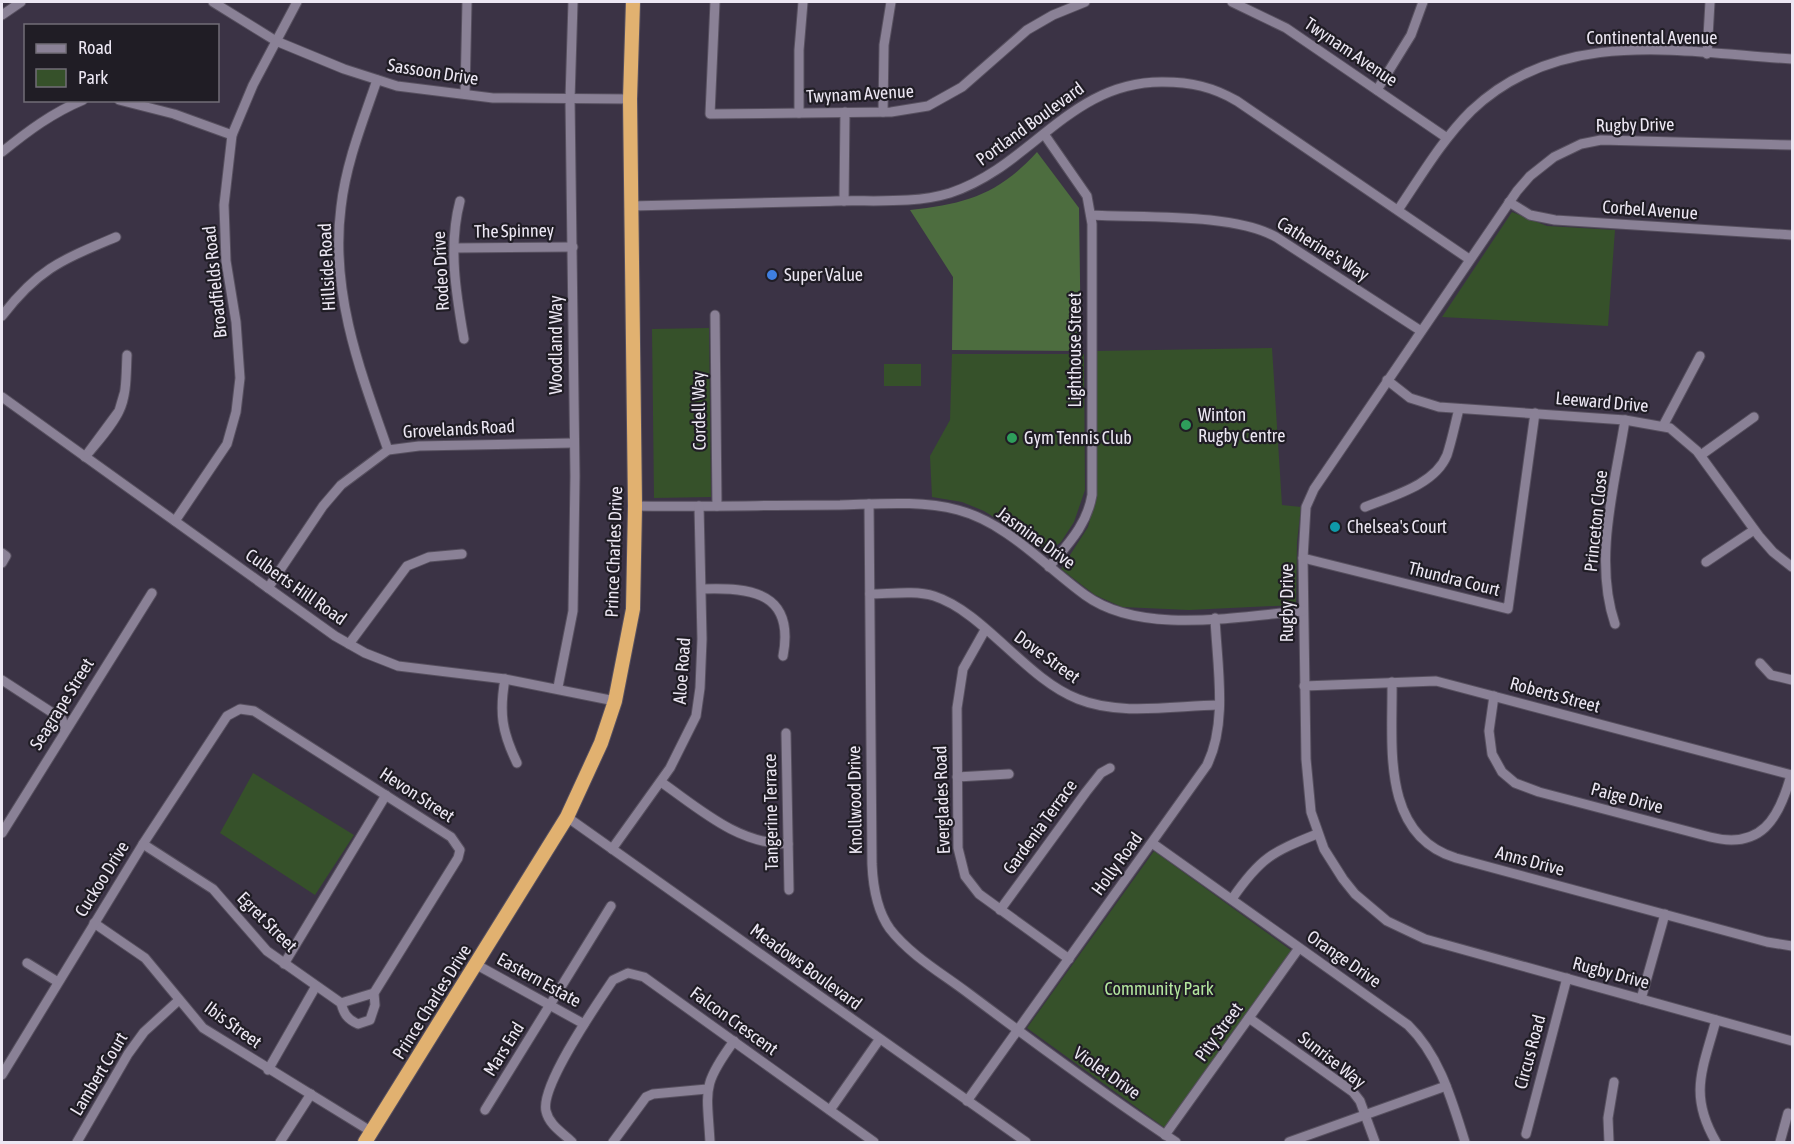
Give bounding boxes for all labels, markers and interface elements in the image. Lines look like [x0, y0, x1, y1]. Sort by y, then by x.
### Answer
street label: Twynam Avenue [1301, 13, 1402, 90]
legend [24, 24, 219, 102]
street label: Continental Avenue [1587, 27, 1717, 48]
text: Road [78, 37, 112, 58]
street label: Sassoon Drive [386, 54, 480, 89]
text: Park [78, 67, 108, 88]
street label: Portland Boulevard [972, 77, 1088, 170]
street label: Twynam Avenue [806, 80, 914, 107]
street label: Rugby Drive [1596, 113, 1674, 136]
street label: Corbel Avenue [1602, 196, 1698, 223]
street label: Catherine's Way [1273, 212, 1373, 285]
street label: The Spinney [474, 219, 554, 242]
street label: Hillside Road [314, 222, 339, 312]
street label: Broadfields Road [198, 225, 231, 339]
street label: Rodeo Drive [428, 231, 453, 311]
place label: Super Value [784, 264, 863, 285]
marker: Super Value [765, 268, 779, 282]
street label: Lighthouse Street [1064, 292, 1085, 408]
street label: Woodland Way [545, 295, 566, 395]
street label: Cordell Way [687, 371, 710, 451]
street label: Leeward Drive [1555, 387, 1649, 416]
place label: Winton Rugby Centre [1198, 404, 1285, 446]
street label: Grovelands Road [402, 415, 516, 442]
marker: Winton Rugby Centre [1179, 418, 1193, 432]
place label: Gym Tennis Club [1024, 427, 1132, 448]
marker: Gym Tennis Club [1005, 431, 1019, 445]
street label: Princeton Close [1580, 469, 1611, 573]
street label: Prince Charles Drive [601, 486, 626, 618]
street label: Jasmine Drive [993, 502, 1080, 573]
place label: Chelsea's Court [1347, 516, 1447, 537]
marker: Chelsea's Court [1328, 520, 1342, 534]
street label: Culberts Hill Road [242, 544, 351, 629]
street label: Thundra Court [1406, 557, 1502, 600]
street label: Rugby Drive [1276, 564, 1297, 642]
street label: Dove Street [1010, 626, 1084, 687]
street label: Aloe Road [669, 637, 694, 705]
street label: Seagrape Street [25, 654, 98, 753]
street label: Roberts Street [1508, 672, 1603, 717]
street label: Knollwood Drive [843, 745, 866, 855]
street label: Everglades Road [929, 745, 954, 855]
street label: Tangerine Terrace [759, 754, 782, 870]
street label: Hevon Street [376, 763, 459, 826]
street label: Gardenia Terrace [998, 775, 1081, 878]
street label: Paige Drive [1589, 778, 1666, 817]
street label: Holly Road [1087, 828, 1146, 899]
street label: Cuckoo Drive [70, 837, 133, 920]
street label: Anns Drive [1494, 841, 1567, 880]
street label: Egret Street [233, 887, 302, 956]
street label: Meadows Boulevard [746, 919, 866, 1014]
street label: Orange Drive [1303, 925, 1385, 992]
street label: Prince Charles Drive [388, 940, 475, 1063]
street label: Eastern Estate [494, 948, 585, 1011]
street label: Rugby Drive [1570, 952, 1652, 993]
park label: Community Park [1104, 978, 1214, 999]
street label: Falcon Crescent [687, 982, 782, 1059]
street label: Ibis Street [201, 997, 266, 1052]
street label: Pity Street [1190, 998, 1247, 1065]
street label: Circus Road [1510, 1012, 1550, 1091]
street label: Mars End [479, 1018, 528, 1080]
street label: Sunrise Way [1294, 1027, 1370, 1092]
street label: Lambert Court [66, 1028, 132, 1119]
street label: Violet Drive [1070, 1042, 1145, 1103]

